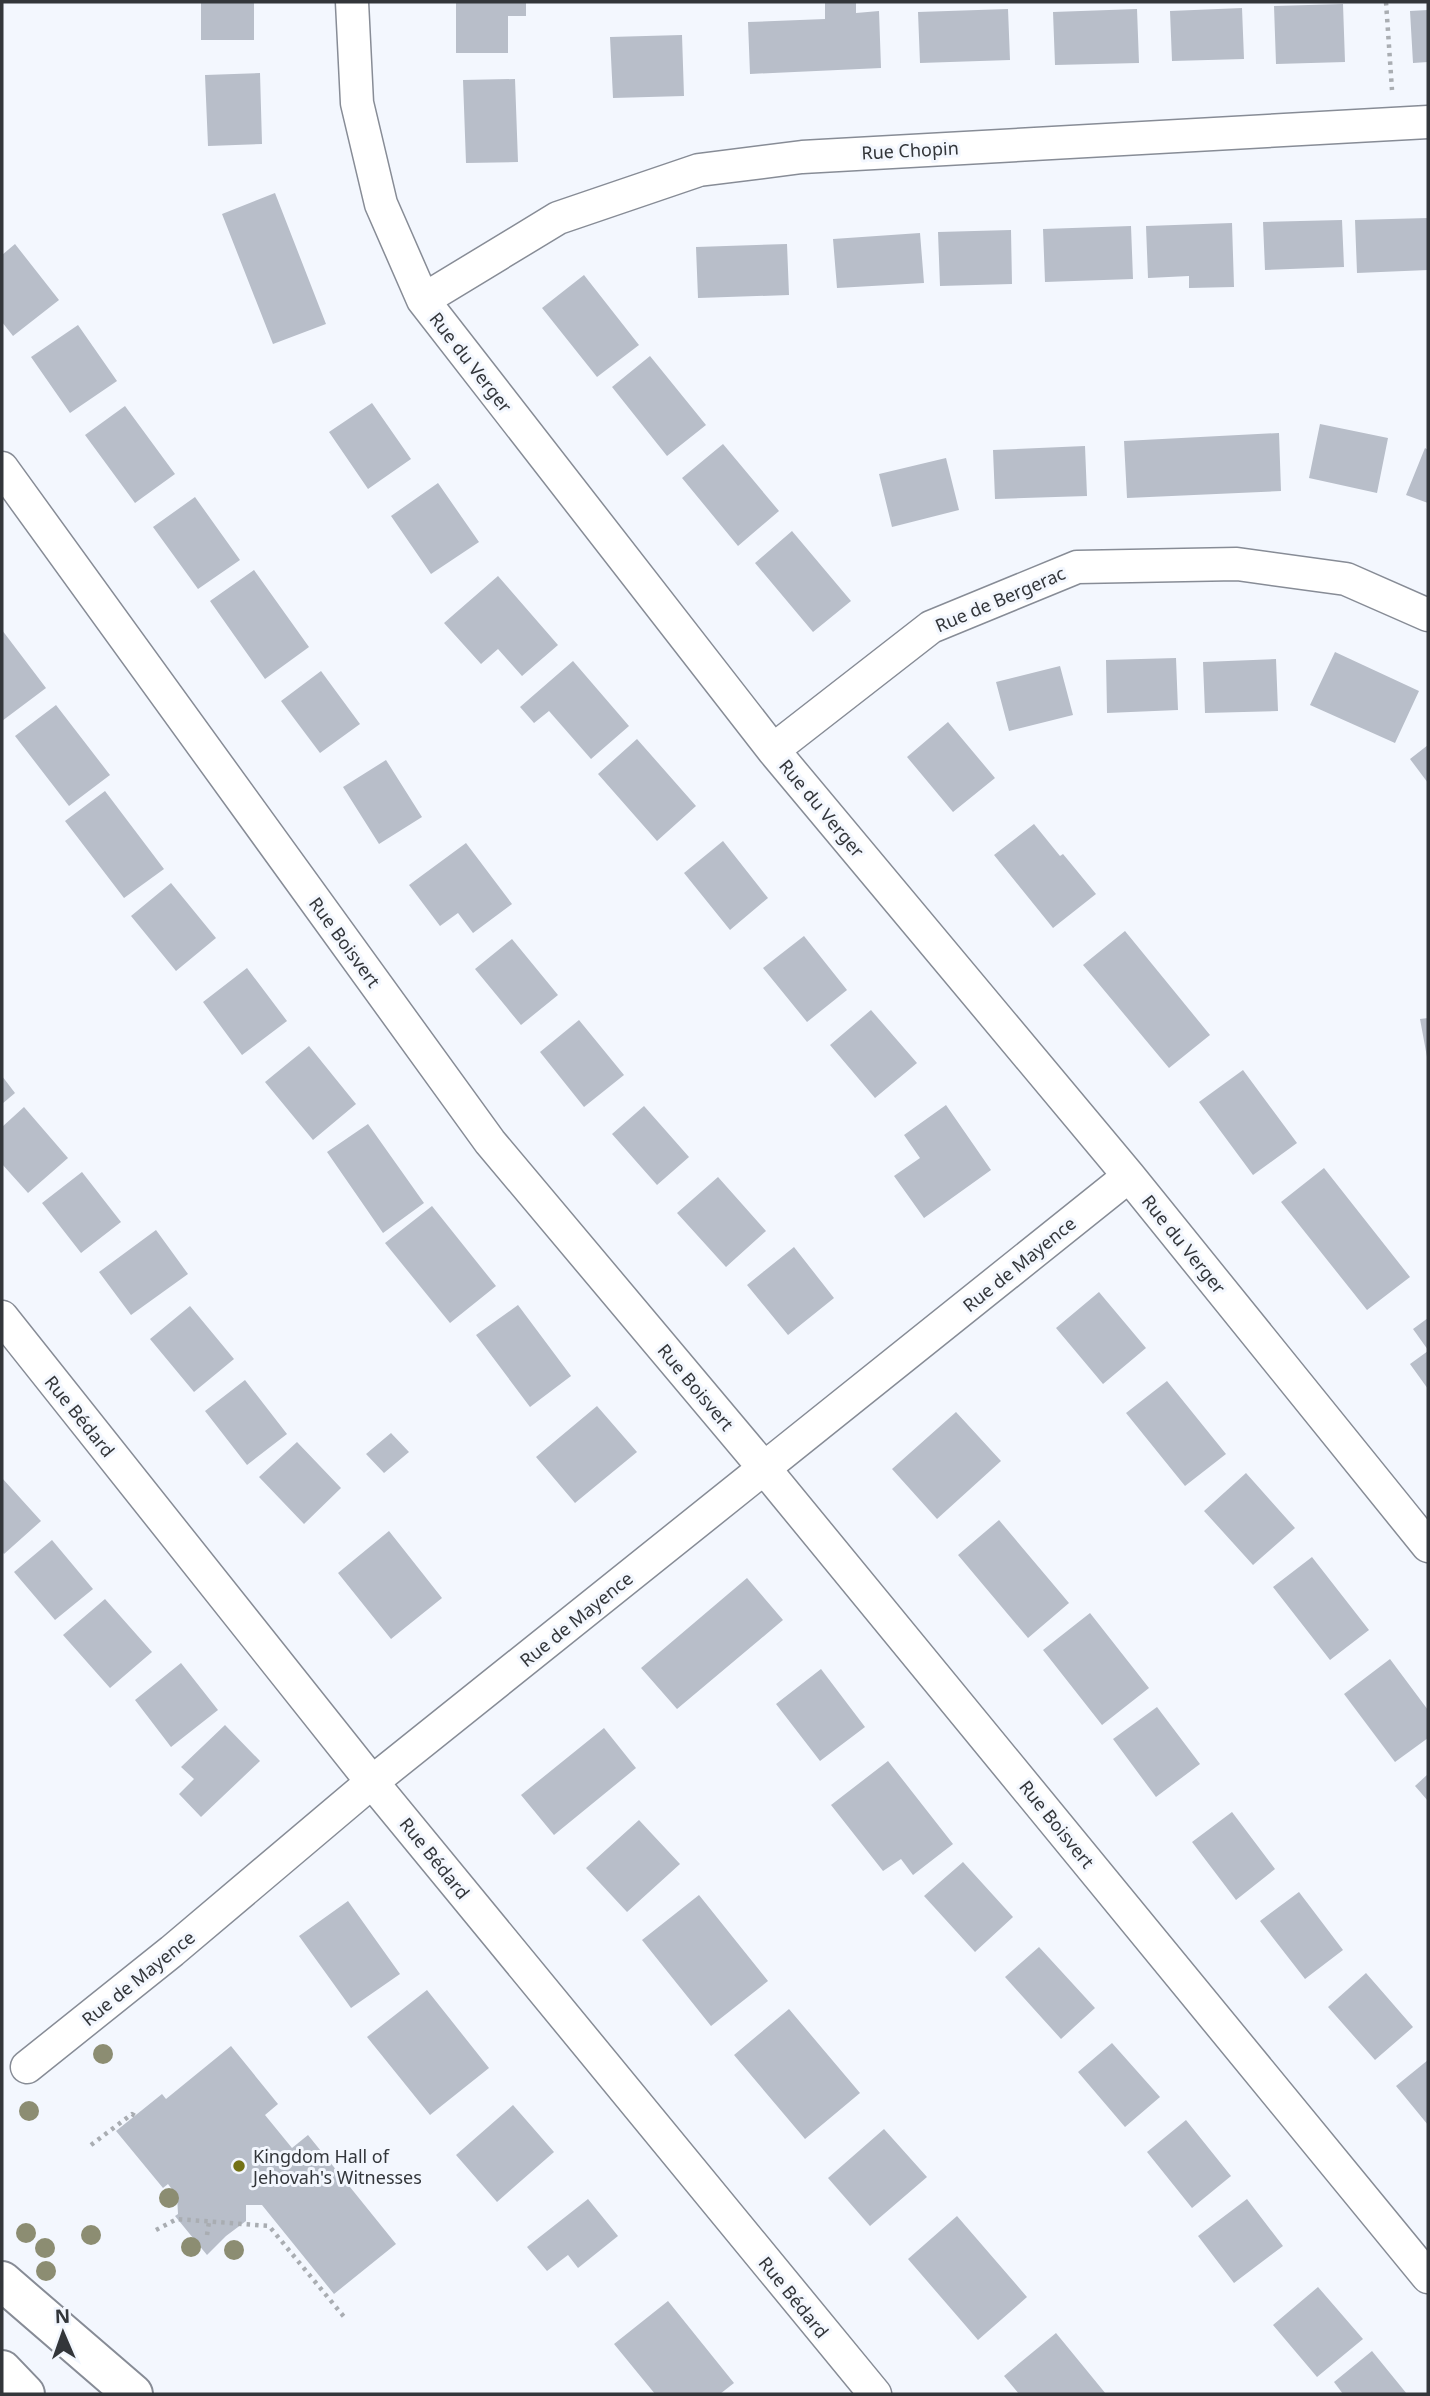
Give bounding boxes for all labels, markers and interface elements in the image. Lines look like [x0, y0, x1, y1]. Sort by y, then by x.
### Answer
street label: Rue Chopin [861, 135, 959, 165]
street label: Rue du Verger [424, 307, 518, 417]
street label: Rue de Bergerac [931, 561, 1069, 637]
street label: Rue du Verger [774, 754, 870, 862]
street label: Rue Boisvert [304, 892, 386, 992]
street label: Rue du Verger [1137, 1190, 1232, 1299]
street label: Rue de Mayence [958, 1211, 1080, 1317]
street label: Rue Boisvert [653, 1339, 740, 1436]
street label: Rue Bédard [40, 1370, 120, 1462]
street label: Rue de Mayence [515, 1566, 637, 1672]
street label: Rue Boisvert [1014, 1775, 1100, 1873]
street label: Rue Bédard [395, 1812, 475, 1904]
street label: Rue de Mayence [77, 1925, 199, 2031]
place label: Kingdom Hall of Jehovah's Witnesses [251, 2144, 422, 2189]
marker: Kingdom Hall of Jehovah's Witnesses [231, 2158, 247, 2174]
street label: Rue Bédard [754, 2251, 834, 2343]
north arrow [28, 2298, 98, 2368]
text: N [54, 2303, 71, 2329]

